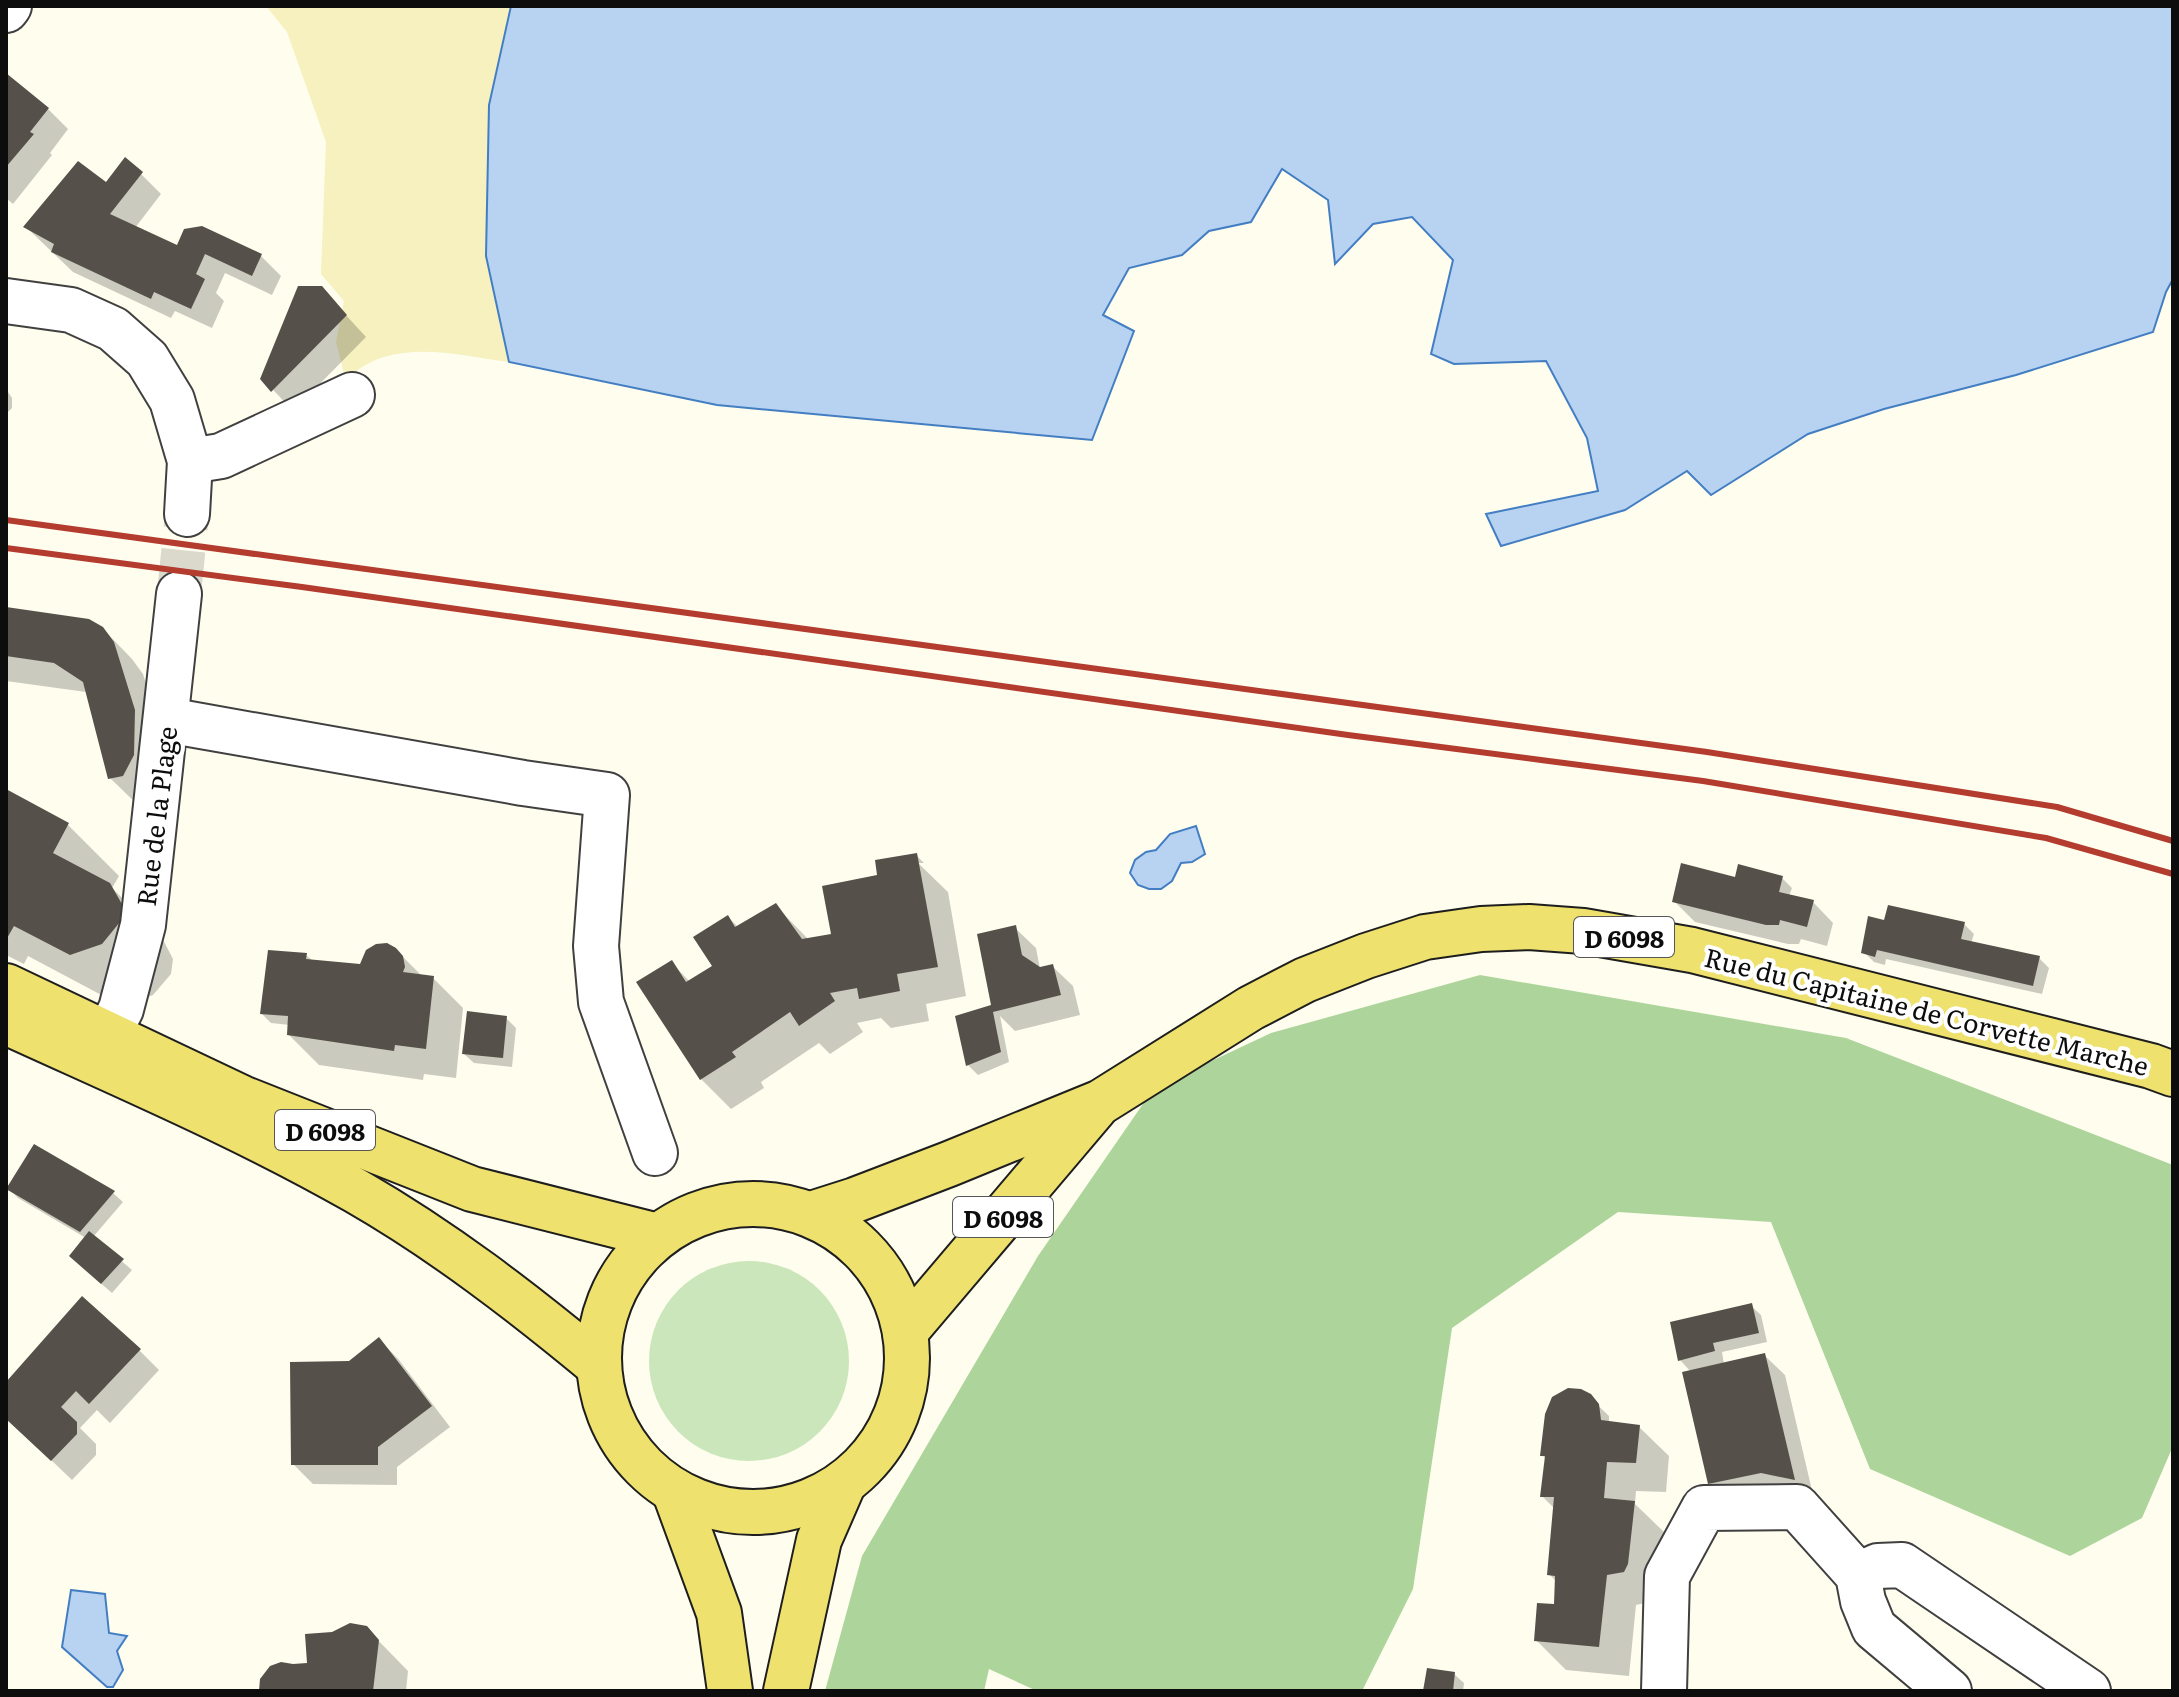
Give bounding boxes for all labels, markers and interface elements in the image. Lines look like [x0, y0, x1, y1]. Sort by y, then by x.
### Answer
street label: Rue de la Plage [125, 724, 185, 908]
road number: D 6098 [1574, 917, 1674, 957]
street label: Rue du Capitaine de Corvette Marche [1701, 936, 2153, 1084]
road number: D 6098 [275, 1110, 375, 1150]
road number: D 6098 [953, 1197, 1053, 1237]

